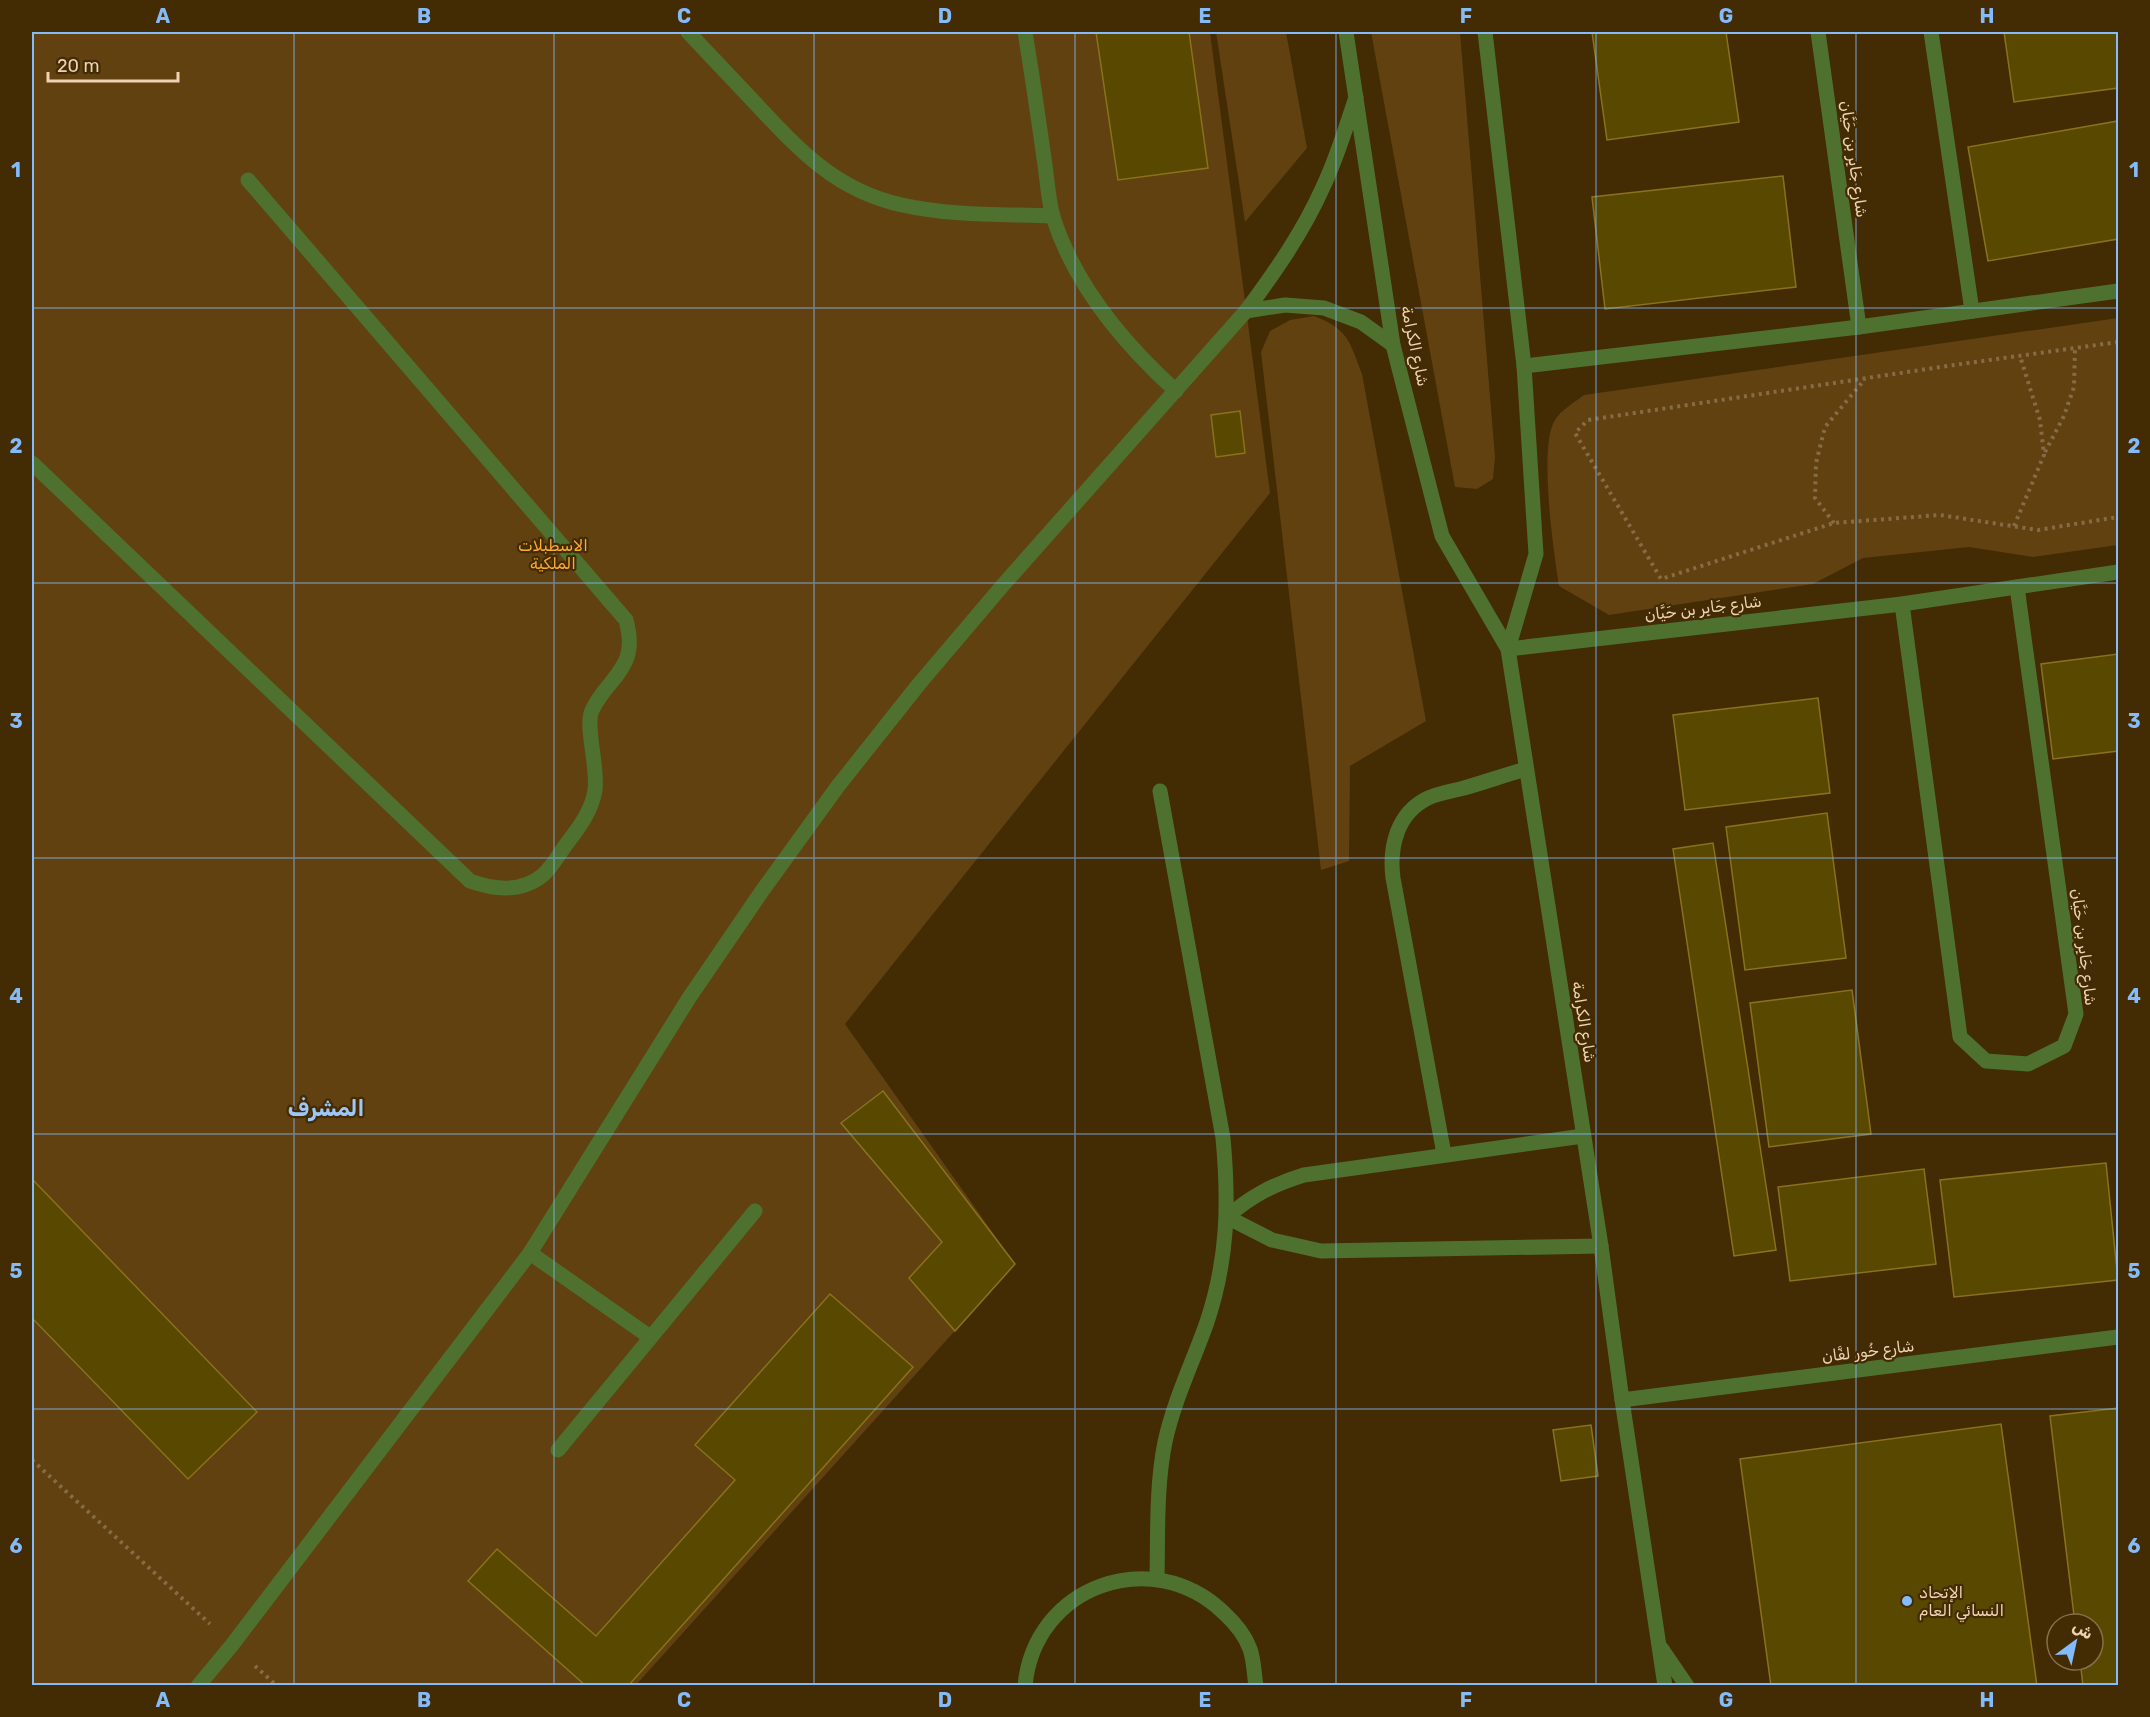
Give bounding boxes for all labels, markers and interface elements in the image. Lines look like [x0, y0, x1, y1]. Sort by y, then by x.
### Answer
text: A [156, 4, 171, 28]
text: B [417, 4, 431, 28]
text: C [677, 4, 691, 28]
text: D [938, 4, 952, 28]
text: E [1199, 4, 1211, 28]
text: F [1460, 4, 1472, 28]
text: G [1719, 4, 1733, 28]
text: H [1980, 4, 1994, 28]
scale bar [48, 45, 178, 83]
text: 20 m [57, 55, 99, 77]
street label: شارع جَابِر بن حَيَّان [1834, 99, 1872, 219]
text: 1 [11, 158, 21, 182]
text: 1 [2129, 158, 2139, 182]
street label: شارع الكرامة [1395, 304, 1433, 389]
text: 2 [10, 434, 23, 458]
text: 2 [2128, 434, 2141, 458]
park label: الاسطبلات الملكية [518, 536, 588, 573]
street label: شارع جَابِر بن حَيَّان [1643, 591, 1763, 627]
text: 3 [9, 709, 23, 733]
text: 3 [2127, 709, 2141, 733]
street label: شارع جَابِر بن حَيَّان [2065, 887, 2101, 1007]
street label: شارع الكرامة [1566, 980, 1600, 1064]
text: 4 [9, 984, 23, 1008]
text: 4 [2127, 984, 2141, 1008]
district label: المشرف [288, 1095, 364, 1122]
text: 5 [10, 1259, 23, 1283]
text: 5 [2128, 1259, 2141, 1283]
street label: شارع خُور لفَّان [1821, 1336, 1916, 1368]
text: 6 [9, 1534, 23, 1558]
text: 6 [2127, 1534, 2141, 1558]
place label: الإتحاد النسائي العام [1919, 1583, 2004, 1623]
marker: الإتحاد النسائي العام [1900, 1594, 1914, 1608]
north arrow [2045, 1612, 2105, 1672]
text: ش [2069, 1616, 2097, 1643]
text: A [156, 1688, 171, 1712]
text: B [417, 1688, 431, 1712]
text: C [677, 1688, 691, 1712]
text: D [938, 1688, 952, 1712]
text: E [1199, 1688, 1211, 1712]
text: F [1460, 1688, 1472, 1712]
text: G [1719, 1688, 1733, 1712]
text: H [1980, 1688, 1994, 1712]

